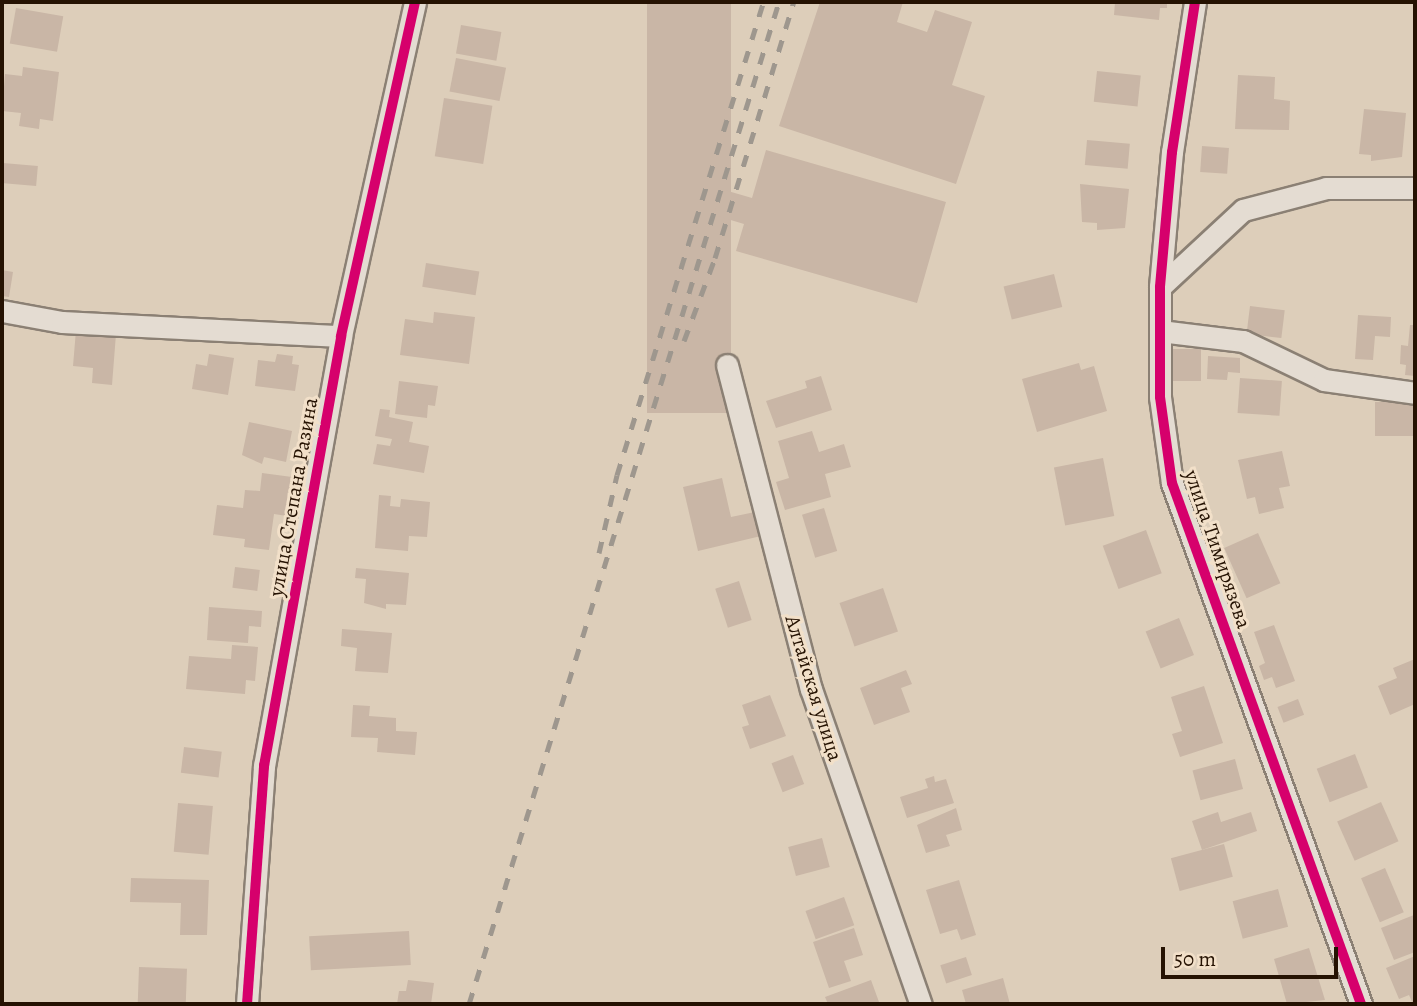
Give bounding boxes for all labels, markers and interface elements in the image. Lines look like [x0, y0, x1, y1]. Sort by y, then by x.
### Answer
street label: улица Степана Разина [263, 396, 323, 598]
street label: улица Тимирязева [1179, 466, 1257, 632]
street label: Алтайская улица [780, 612, 848, 764]
scale bar [1165, 932, 1342, 976]
text: 50 m [1174, 945, 1216, 973]

